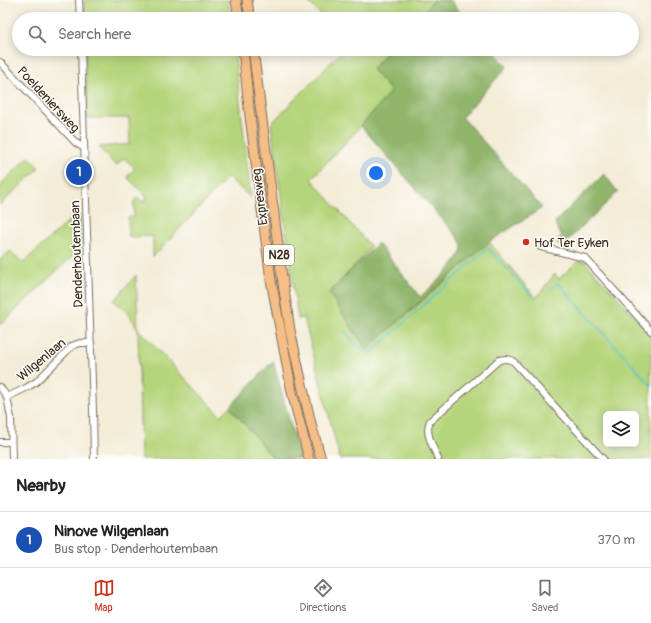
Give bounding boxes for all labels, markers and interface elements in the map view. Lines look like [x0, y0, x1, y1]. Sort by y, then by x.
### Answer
search box [12, 12, 639, 56]
icon: search [26, 23, 48, 45]
text: Search here [58, 25, 131, 44]
street label: Poeldeniersweg [14, 63, 83, 136]
pin: 1 [66, 157, 92, 187]
your location [366, 163, 386, 183]
street label: Expresweg [249, 167, 271, 226]
street label: Denderhoutembaan [67, 200, 87, 308]
place label: Hof Ter Eyken [534, 235, 609, 251]
marker: Hof Ter Eyken [521, 237, 531, 247]
road number: N28 [264, 245, 294, 265]
street label: Wilgenlaan [14, 335, 69, 385]
map controls [603, 411, 639, 447]
button: layers [603, 411, 639, 447]
text: Nearby [16, 475, 65, 496]
text: Ninove Wilgenlaan [54, 522, 169, 541]
text: 1 [26, 532, 32, 548]
text: 370 m [598, 532, 635, 548]
text: Bus stop · Denderhoutembaan [54, 541, 218, 557]
tab: Map [93, 577, 115, 614]
tab: Directions [300, 577, 346, 614]
tab: Saved [531, 577, 558, 614]

